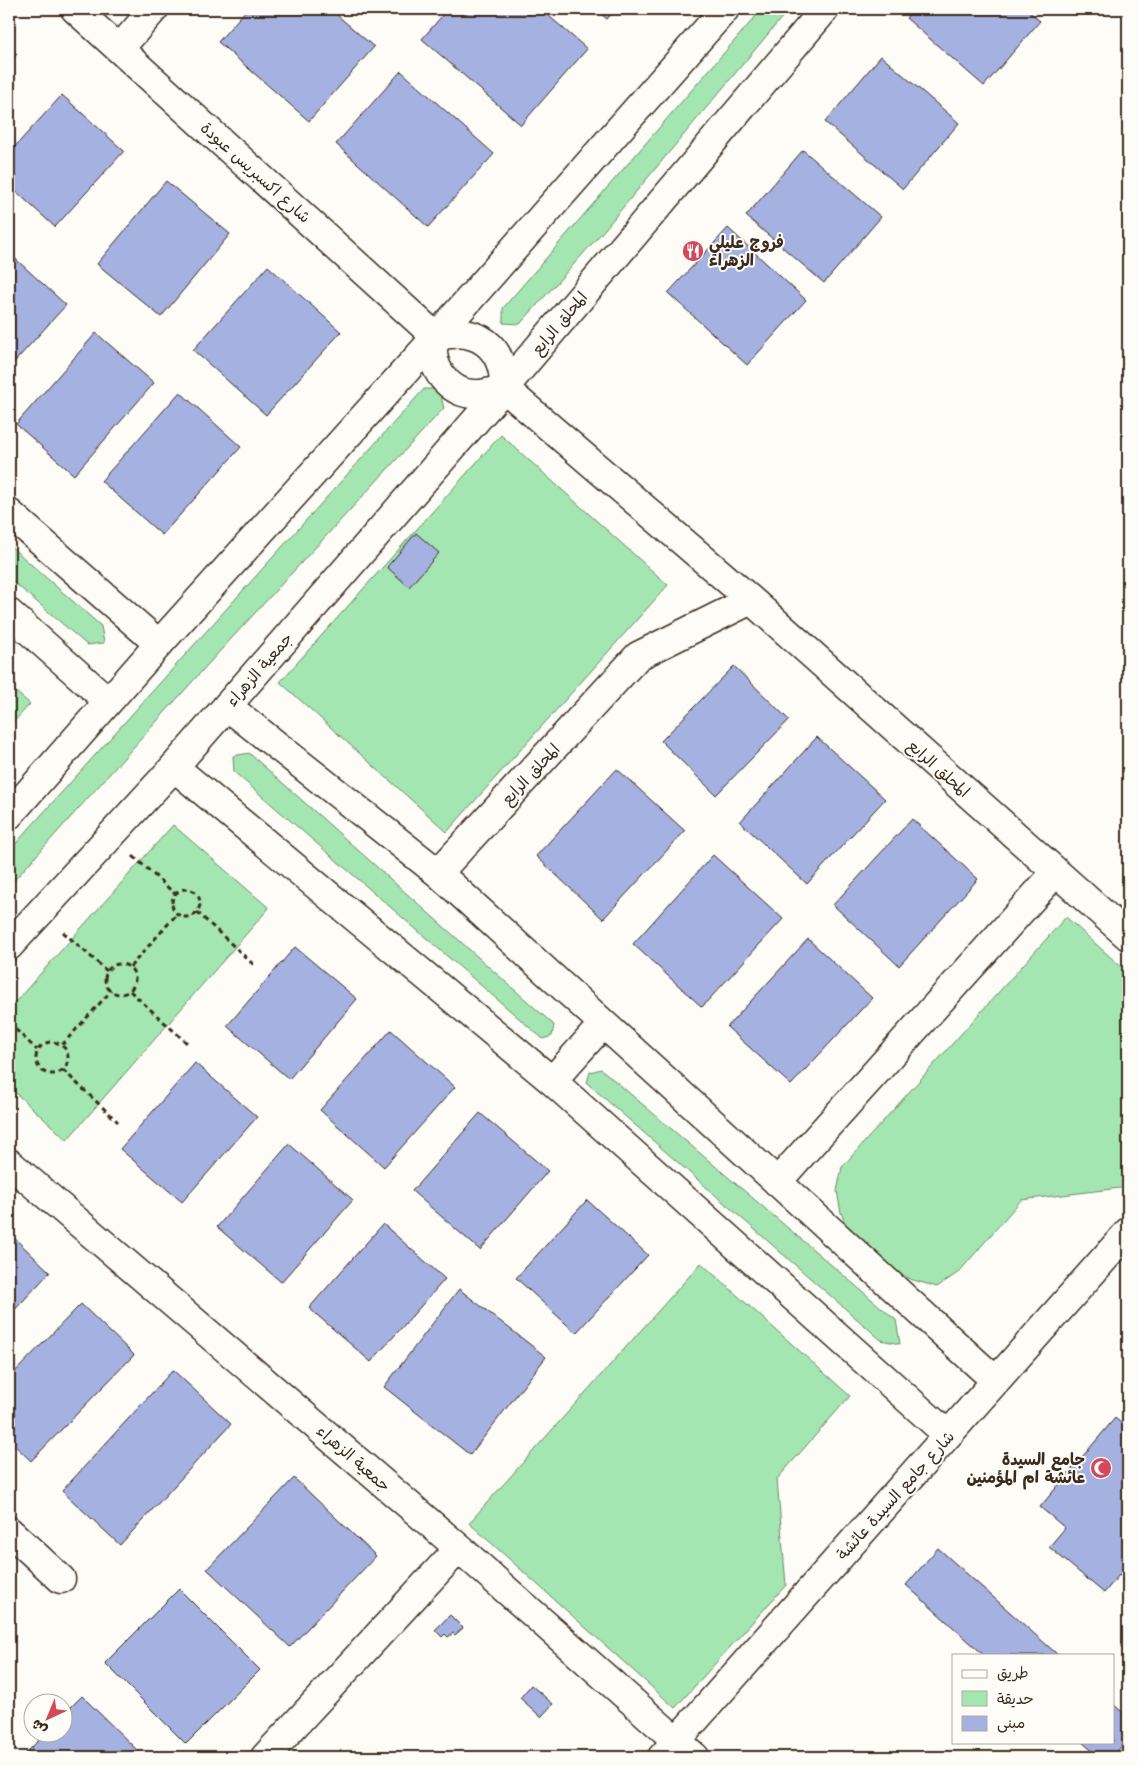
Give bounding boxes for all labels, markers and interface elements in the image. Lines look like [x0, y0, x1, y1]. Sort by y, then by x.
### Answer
street label: شارع اكسبريس عبودة [195, 119, 314, 228]
place label: فروج عليلي الزهراء [709, 234, 784, 270]
restaurant icon: فروج عليلي الزهراء [681, 239, 705, 263]
street label: المحلق الرابع [528, 288, 593, 360]
street label: جمعية الزهراء [223, 629, 297, 710]
street label: المحلق الرابع [902, 736, 973, 803]
street label: المحلق الرابع [498, 740, 565, 810]
street label: جمعية الزهراء [313, 1422, 394, 1496]
street label: شارع جامع السيدة عائشة [833, 1428, 960, 1565]
place label: جامع السيدة عائشة ام المؤمنين [967, 1451, 1085, 1490]
mosque icon: جامع السيدة عائشة ام المؤمنين [1089, 1456, 1113, 1480]
legend [952, 1654, 1114, 1744]
text: طريق [997, 1664, 1029, 1682]
text: حديقة [997, 1690, 1034, 1708]
north arrow [22, 1694, 72, 1744]
text: مبنى [997, 1714, 1025, 1733]
text: ش [28, 1716, 51, 1738]

